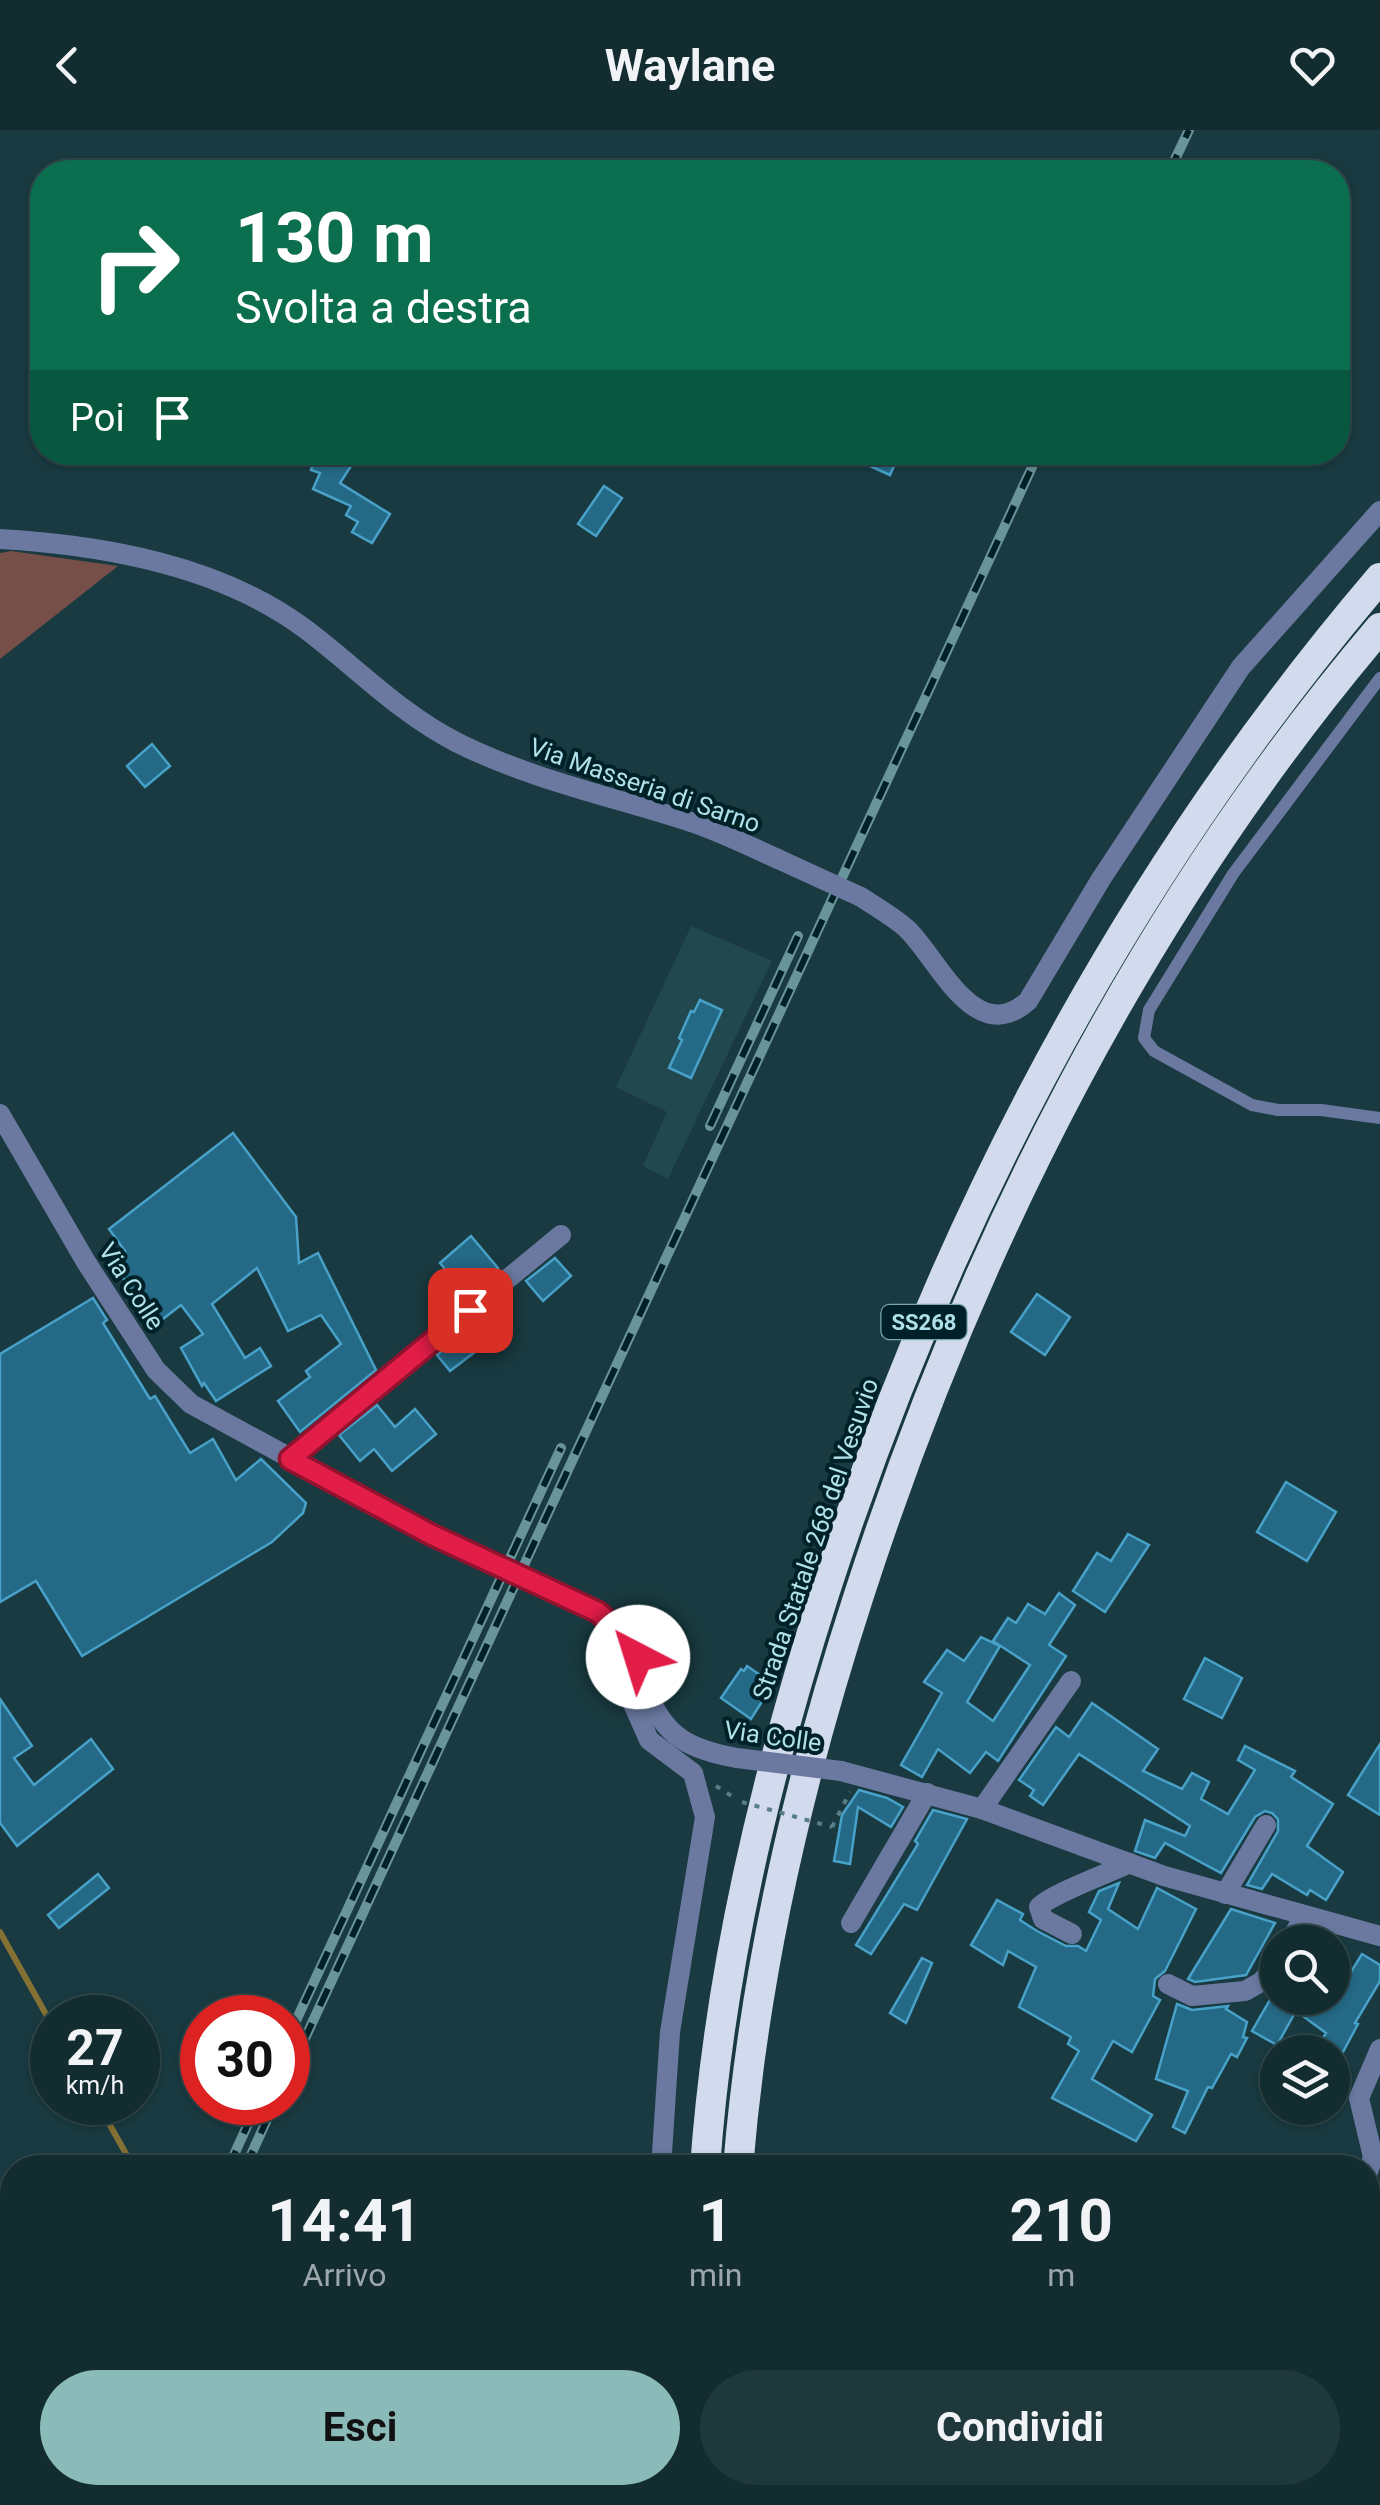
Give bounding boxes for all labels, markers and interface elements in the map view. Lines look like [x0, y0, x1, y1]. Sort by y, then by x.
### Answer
icon: back [40, 38, 95, 93]
icon: heart [1285, 38, 1340, 93]
text: Waylane [605, 39, 775, 92]
text: 130 m [235, 197, 434, 279]
icon: right [70, 200, 200, 330]
text: Svolta a destra [235, 281, 532, 334]
icon: arrive [145, 390, 200, 445]
text: Poi [70, 396, 125, 440]
street label: Via Masseria di Sarno [526, 732, 764, 839]
street label: Via Colle [93, 1237, 170, 1335]
pin [428, 1268, 513, 1353]
icon: arrive [443, 1283, 498, 1338]
road number: SS268 [882, 1305, 966, 1339]
street label: Strada Statale 268 del Vesuvio [747, 1375, 884, 1704]
position arrow [586, 1605, 690, 1709]
street label: Via Colle [723, 1715, 823, 1758]
map controls [1260, 1925, 1350, 2125]
button: search [1260, 1925, 1350, 2015]
speed limit sign: 30 [180, 1995, 310, 2125]
text: 27 [66, 2019, 124, 2077]
button: layers [1260, 2035, 1350, 2125]
text: km/h [66, 2071, 124, 2100]
text: 14:41 [267, 2185, 422, 2256]
text: 1 [698, 2185, 733, 2256]
text: 210 [1010, 2185, 1113, 2256]
text: Arrivo [303, 2256, 386, 2294]
text: min [689, 2256, 742, 2294]
text: m [1047, 2256, 1075, 2294]
button: Esci [40, 2370, 680, 2485]
button: Condividi [700, 2370, 1340, 2485]

